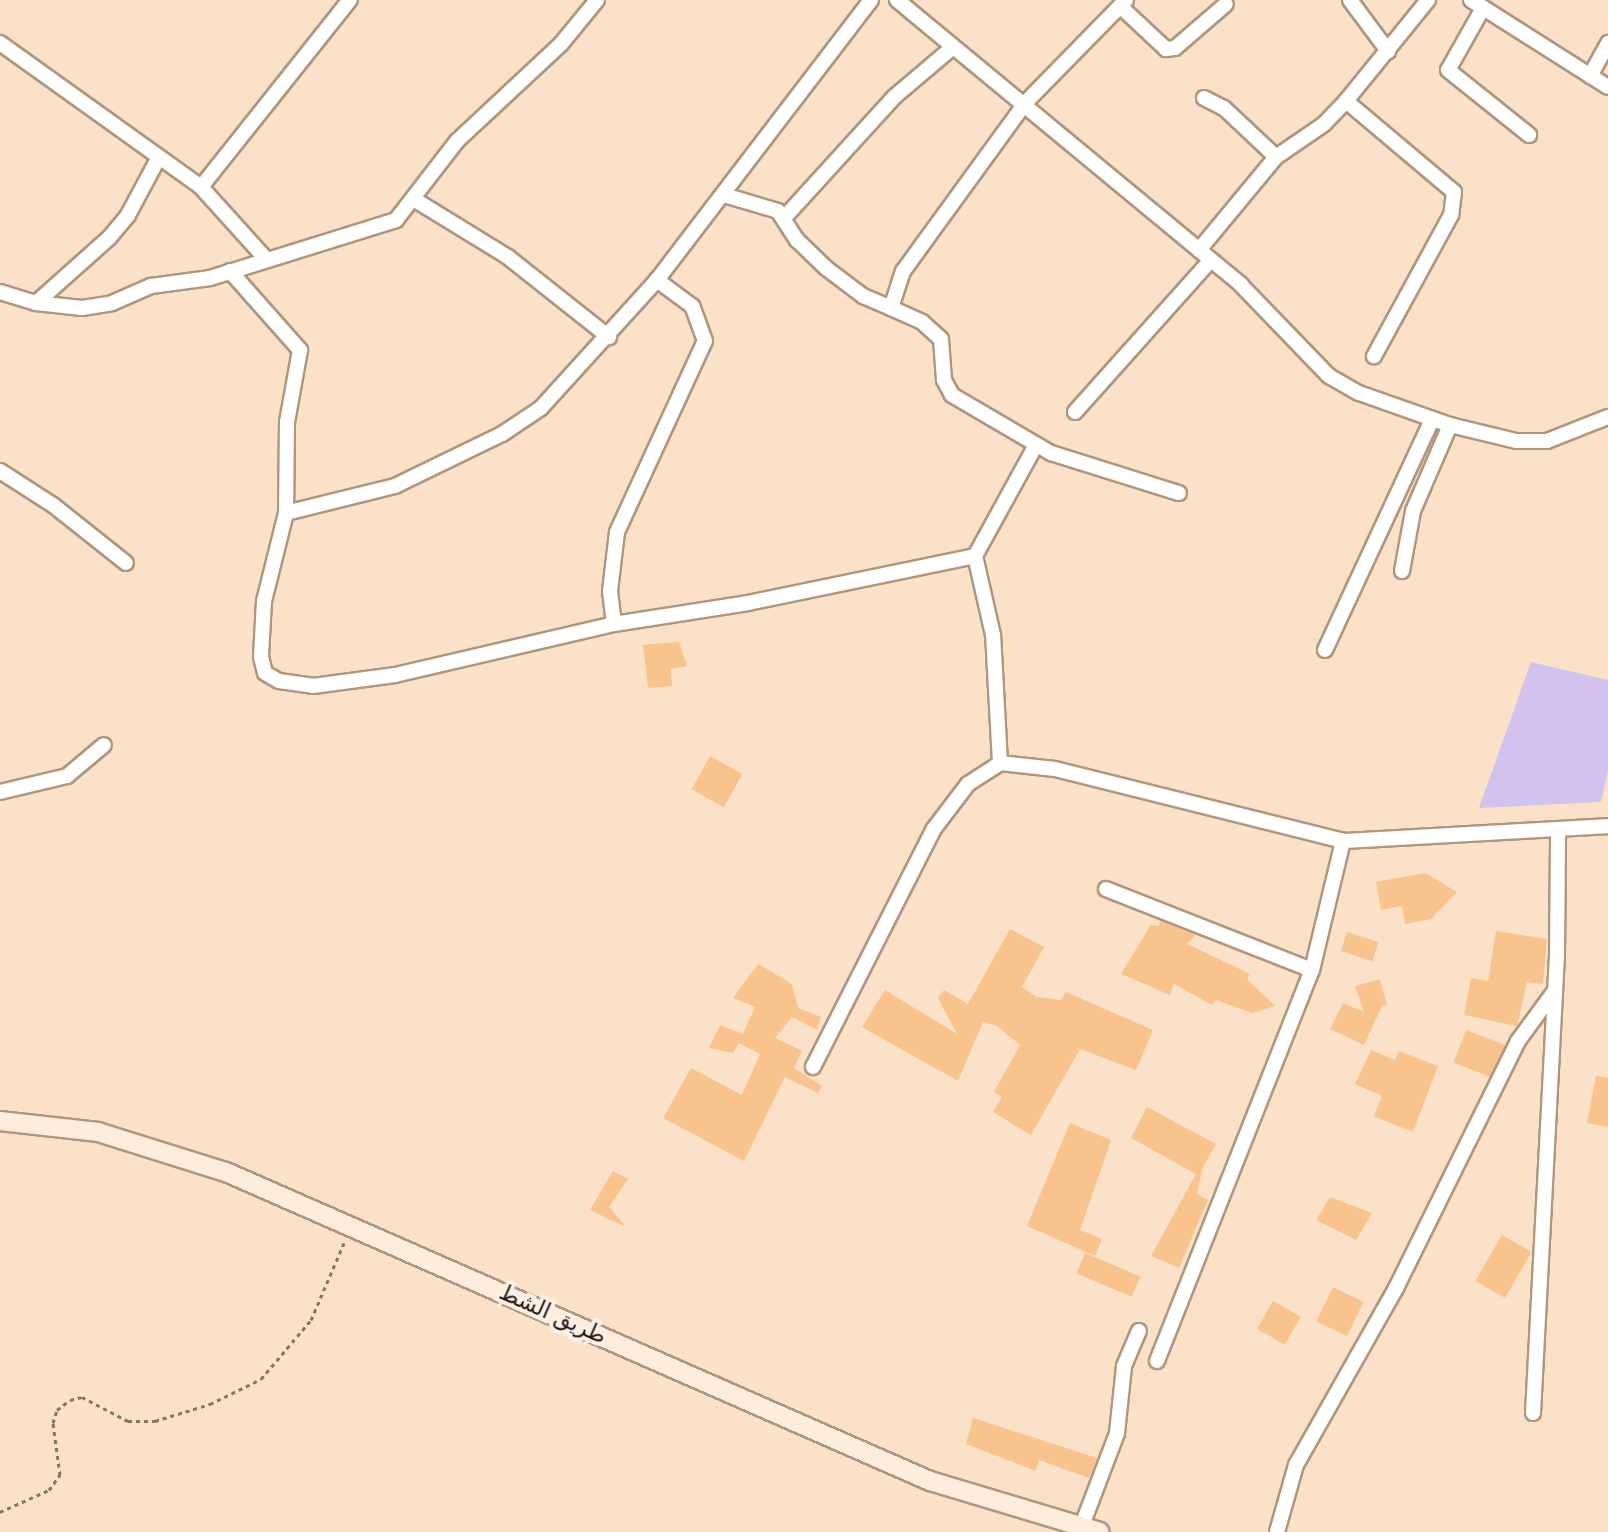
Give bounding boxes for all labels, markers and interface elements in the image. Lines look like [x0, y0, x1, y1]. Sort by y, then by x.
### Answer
street label: طريق الشط [495, 1279, 611, 1349]

